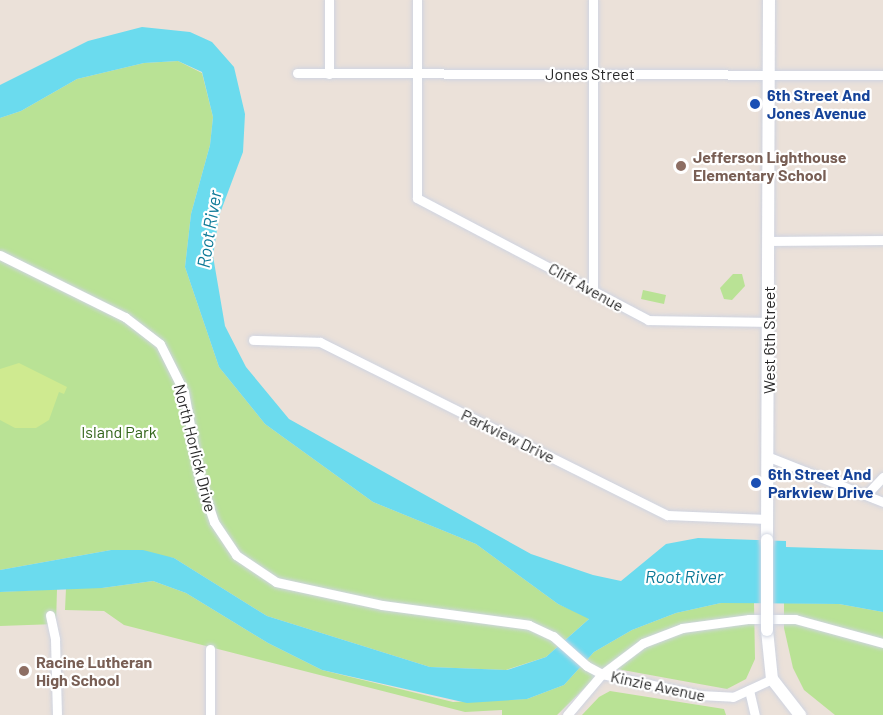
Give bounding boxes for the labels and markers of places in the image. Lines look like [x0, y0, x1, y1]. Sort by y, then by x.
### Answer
place label: 6th Street And Jones Avenue [767, 85, 870, 123]
marker: 6th Street And Jones Avenue [748, 97, 762, 111]
place label: Jefferson Lighthouse Elementary School [693, 147, 846, 185]
marker: Jefferson Lighthouse Elementary School [674, 159, 688, 173]
place label: 6th Street And Parkview Drive [768, 464, 874, 502]
marker: 6th Street And Parkview Drive [749, 476, 763, 490]
place label: Racine Lutheran High School [36, 652, 152, 690]
marker: Racine Lutheran High School [17, 664, 31, 678]

